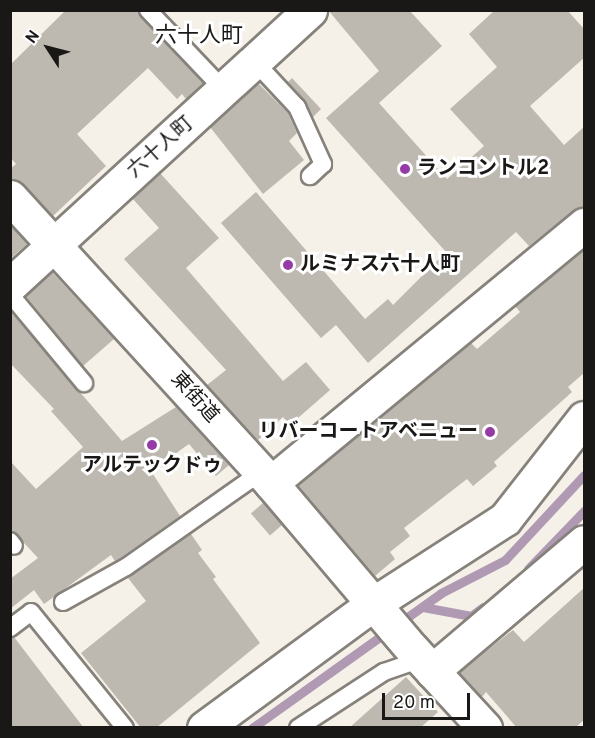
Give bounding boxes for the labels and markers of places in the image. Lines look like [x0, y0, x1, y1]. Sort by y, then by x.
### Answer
place label: ランコントル2 [417, 157, 549, 181]
marker: ランコントル2 [398, 162, 412, 176]
place label: ルミナス六十人町 [300, 253, 460, 277]
marker: ルミナス六十人町 [281, 258, 295, 272]
place label: リバーコートアベニュー [258, 420, 478, 444]
marker: リバーコートアベニュー [483, 425, 497, 439]
marker: アルテックドゥ [145, 438, 159, 452]
place label: アルテックドゥ [82, 454, 222, 478]

